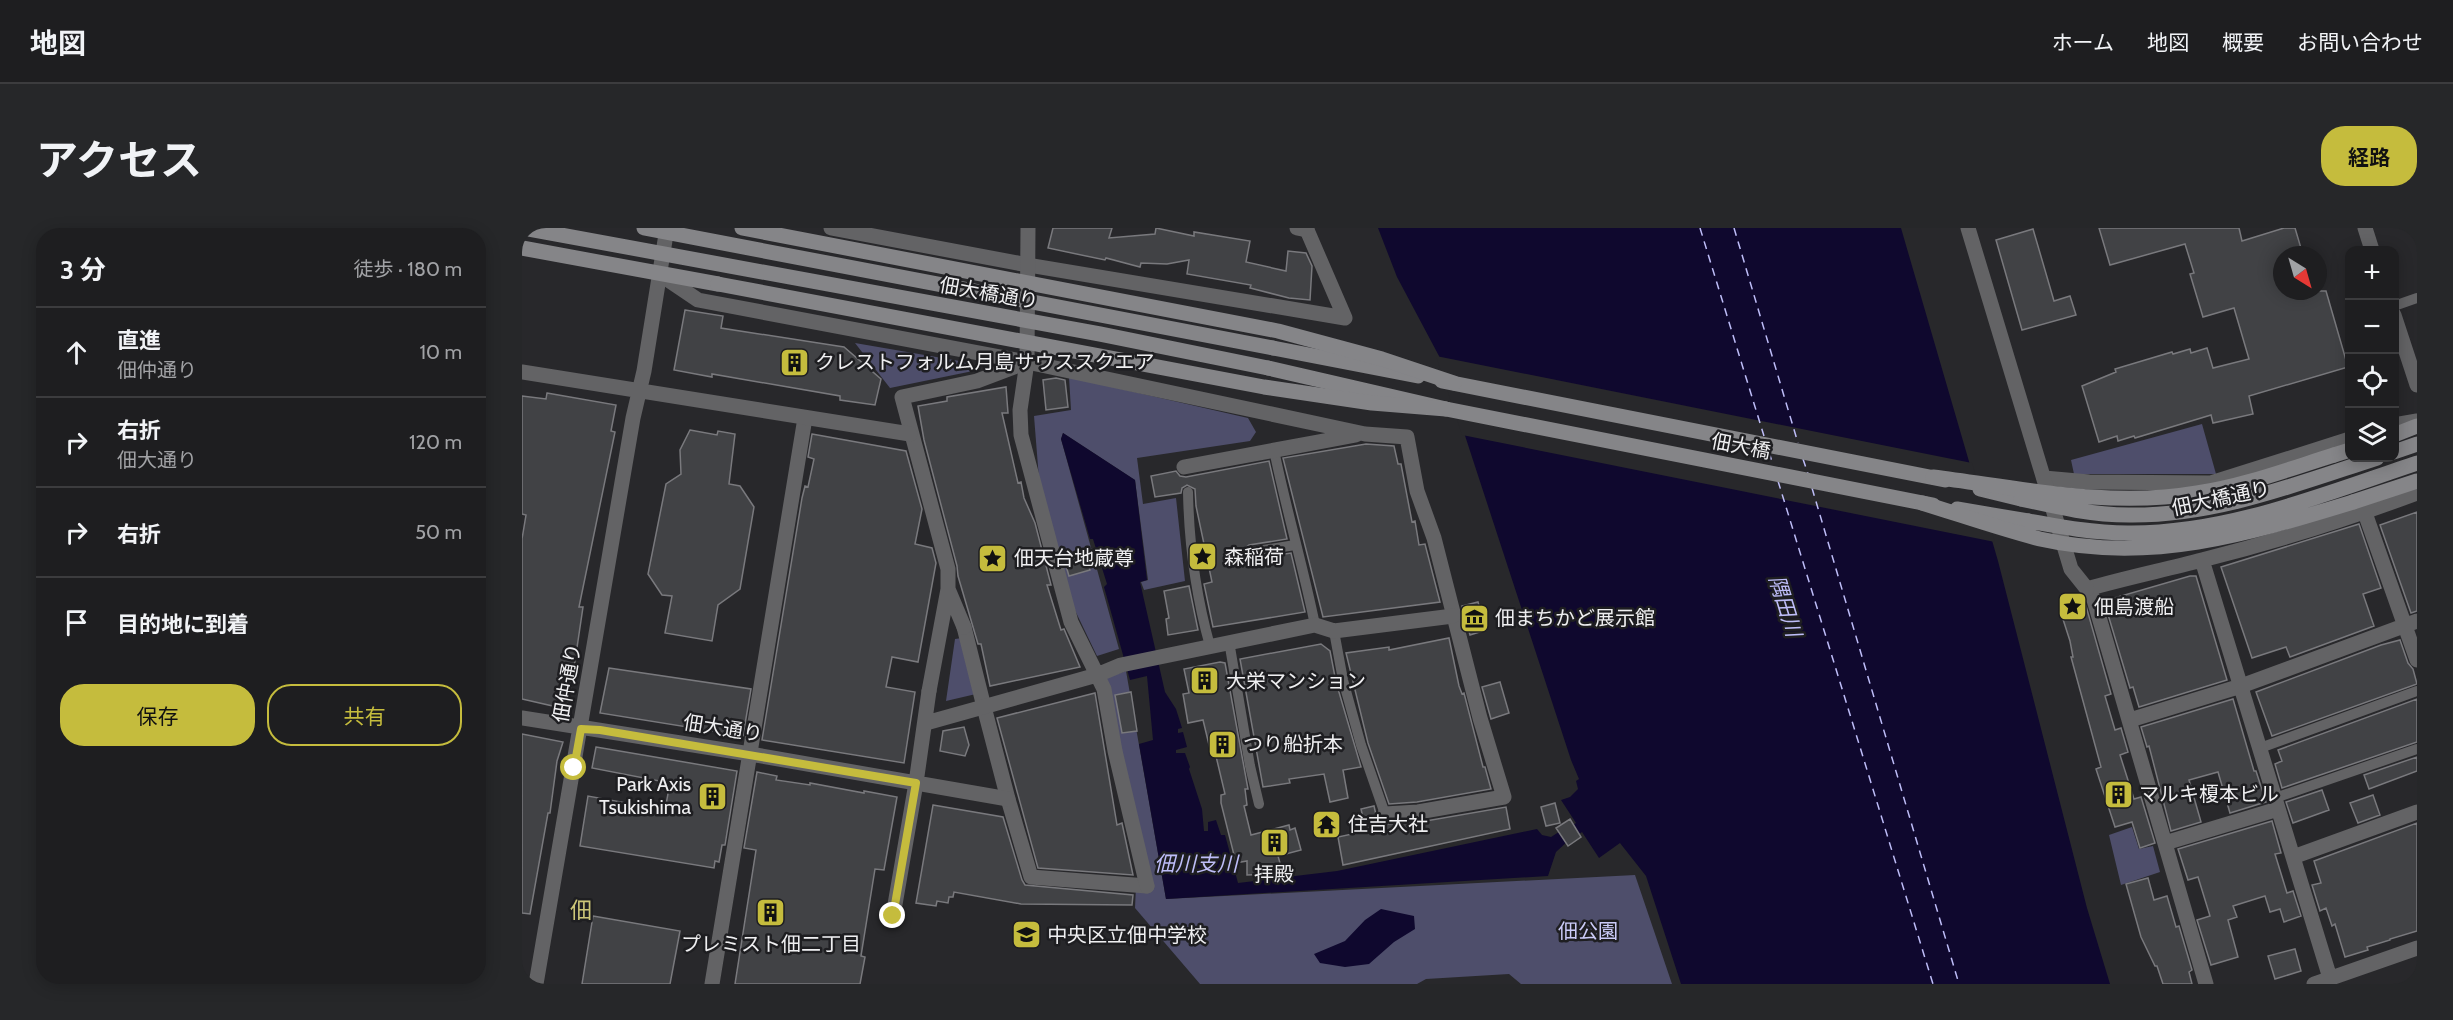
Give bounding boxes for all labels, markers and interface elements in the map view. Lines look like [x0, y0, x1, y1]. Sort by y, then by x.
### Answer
text: 地図 [30, 26, 86, 60]
text: ホーム [2052, 30, 2114, 55]
text: 地図 [2147, 30, 2189, 55]
text: 概要 [2222, 30, 2264, 55]
text: お問い合わせ [2297, 30, 2423, 55]
button: 経路 [2321, 126, 2417, 186]
text: アクセス [36, 134, 202, 186]
north arrow [2273, 246, 2327, 300]
map controls [2345, 246, 2399, 462]
button: + [2345, 246, 2399, 300]
text: 3 分 [60, 254, 106, 286]
text: 徒歩 · 180 m [354, 257, 462, 281]
street label: 佃大橋通り [938, 272, 1040, 314]
button: − [2345, 300, 2399, 354]
text: 直進 [117, 327, 161, 354]
icon: ahead [60, 336, 93, 369]
text: 10 m [419, 340, 462, 364]
building icon: クレストフォルム月島サウススクエア [778, 346, 810, 378]
place label: クレストフォルム月島サウススクエア [815, 350, 1155, 374]
button: locate [2345, 354, 2399, 408]
text: 佃仲通り [117, 358, 197, 382]
button: layers [2345, 408, 2399, 462]
text: 右折 [117, 417, 161, 444]
icon: right [60, 426, 93, 459]
street label: 佃大橋 [1709, 428, 1773, 464]
text: 120 m [409, 430, 462, 454]
text: 佃大通り [117, 448, 197, 472]
street label: 佃大橋通り [2170, 476, 2272, 520]
icon: right [60, 516, 93, 549]
text: 50 m [415, 520, 462, 544]
text: 右折 [117, 521, 161, 548]
place icon: 森稲荷 [1187, 541, 1219, 573]
place icon: 佃天台地蔵尊 [977, 542, 1009, 574]
place label: 森稲荷 [1224, 545, 1284, 569]
place label: 佃天台地蔵尊 [1014, 546, 1134, 570]
water label: 隅田川 [1764, 572, 1807, 642]
place icon: 佃島渡船 [2057, 591, 2089, 623]
place label: 佃島渡船 [2094, 595, 2174, 619]
museum icon: 佃まちかど展示館 [1458, 602, 1490, 634]
icon: arrive [60, 606, 93, 639]
place label: 佃まちかど展示館 [1495, 606, 1655, 630]
text: 目的地に到着 [117, 611, 249, 638]
street label: 佃仲通り [548, 642, 586, 724]
building icon: 大栄マンション [1189, 665, 1221, 697]
place label: 大栄マンション [1226, 669, 1366, 693]
button: 保存 [60, 684, 255, 746]
button: 共有 [267, 684, 462, 746]
street label: 佃大通り [682, 710, 764, 746]
building icon: つり船折本 [1206, 728, 1238, 760]
place label: つり船折本 [1243, 732, 1343, 756]
route start [560, 754, 586, 780]
place label: Park Axis Tsukishima [599, 772, 691, 819]
building icon: マルキ榎本ビル [2102, 778, 2134, 810]
building icon: Park Axis Tsukishima [696, 780, 728, 812]
place label: マルキ榎本ビル [2139, 782, 2279, 806]
temple icon: 住吉大社 [1311, 808, 1343, 840]
place label: 住吉大社 [1348, 812, 1428, 836]
building icon: 拝殿 [1258, 827, 1290, 859]
water label: 佃川支川 [1154, 851, 1240, 876]
place label: 拝殿 [1254, 862, 1294, 886]
district label: 佃 [570, 897, 592, 924]
building icon: プレミスト佃二丁目 [755, 897, 787, 929]
route end [879, 902, 905, 928]
school or university icon: 中央区立佃中学校 [1010, 919, 1042, 951]
park label: 佃公園 [1558, 919, 1618, 943]
place label: 中央区立佃中学校 [1047, 923, 1207, 947]
place label: プレミスト佃二丁目 [681, 932, 861, 956]

